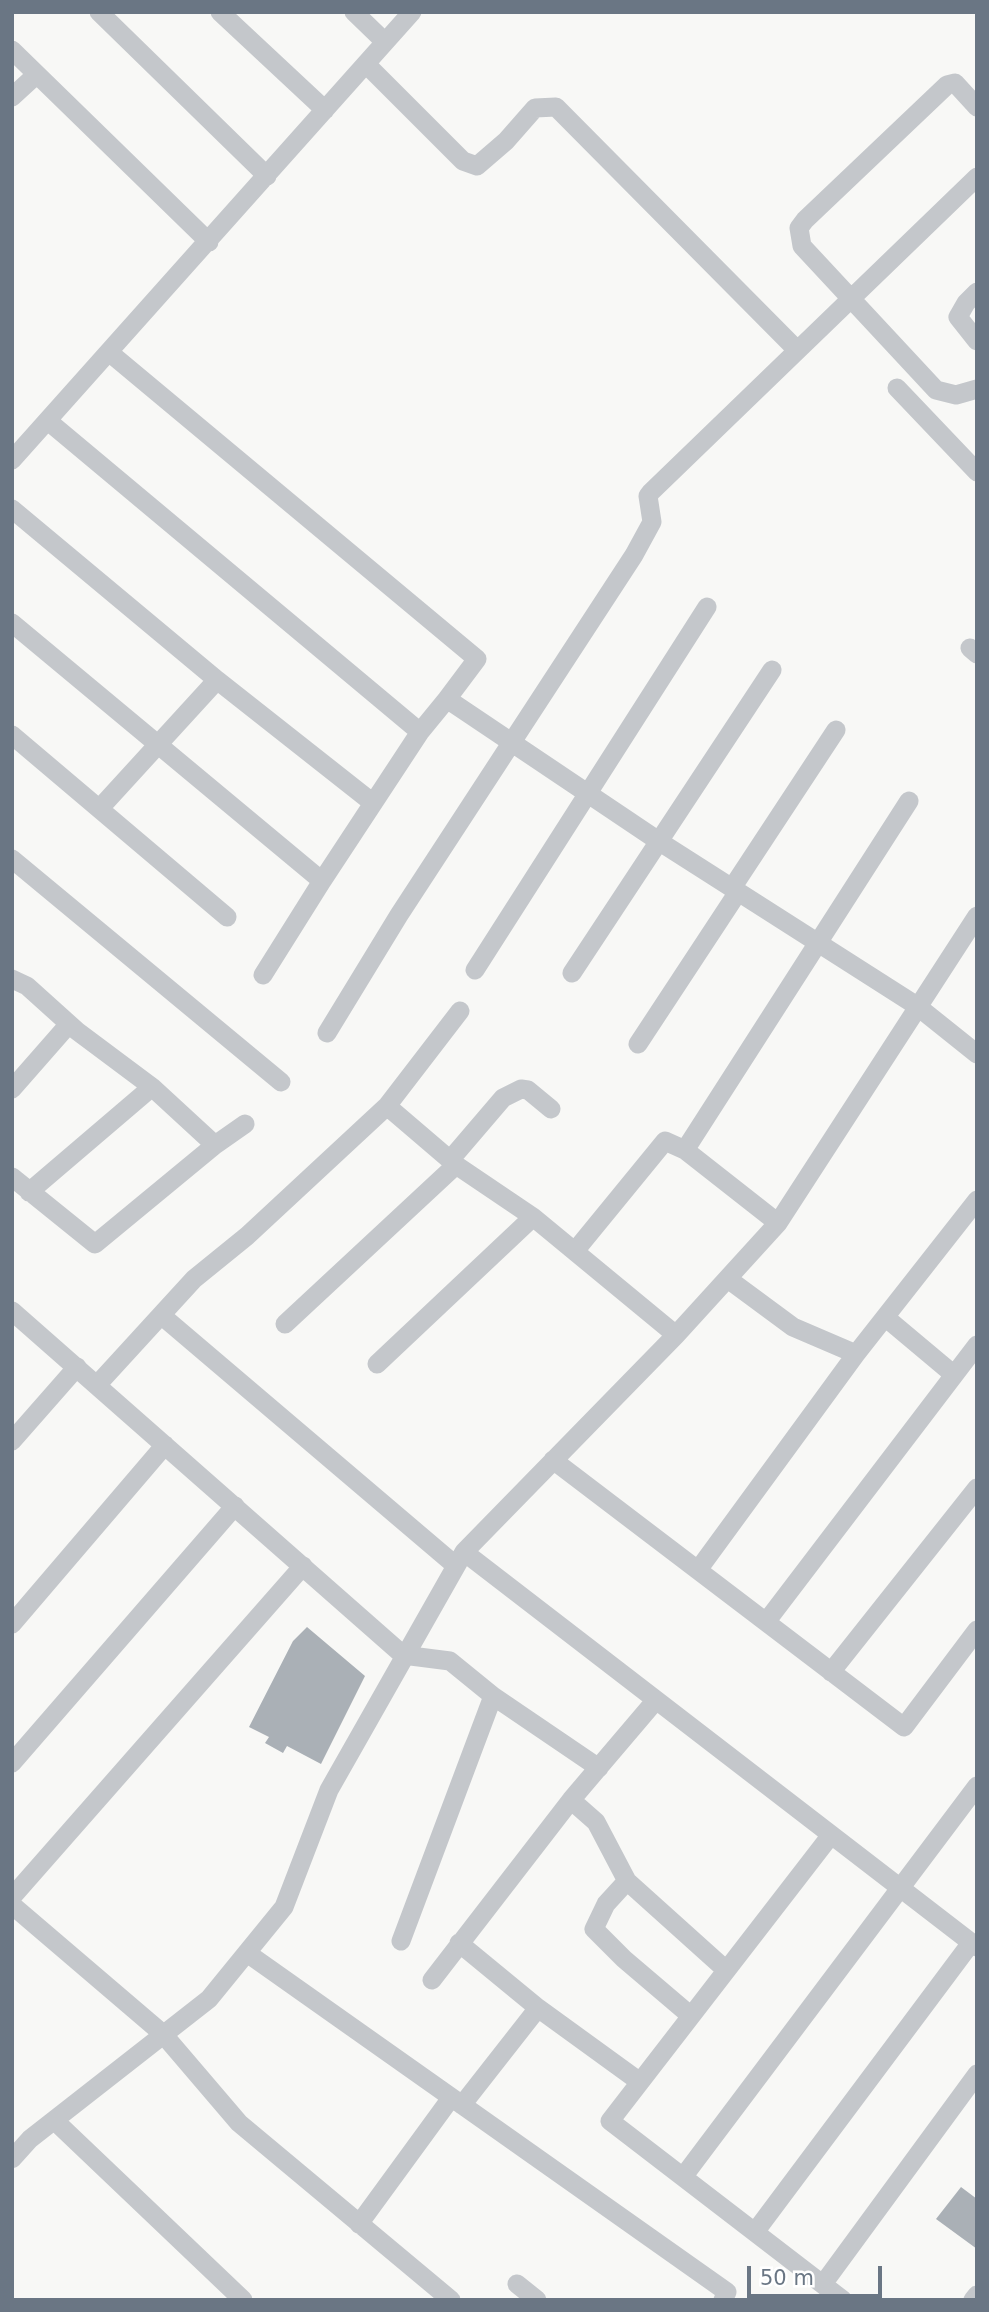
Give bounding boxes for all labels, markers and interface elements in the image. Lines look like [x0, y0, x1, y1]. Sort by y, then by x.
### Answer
scale bar [751, 2252, 886, 2296]
text: 50 m [760, 2266, 814, 2290]

